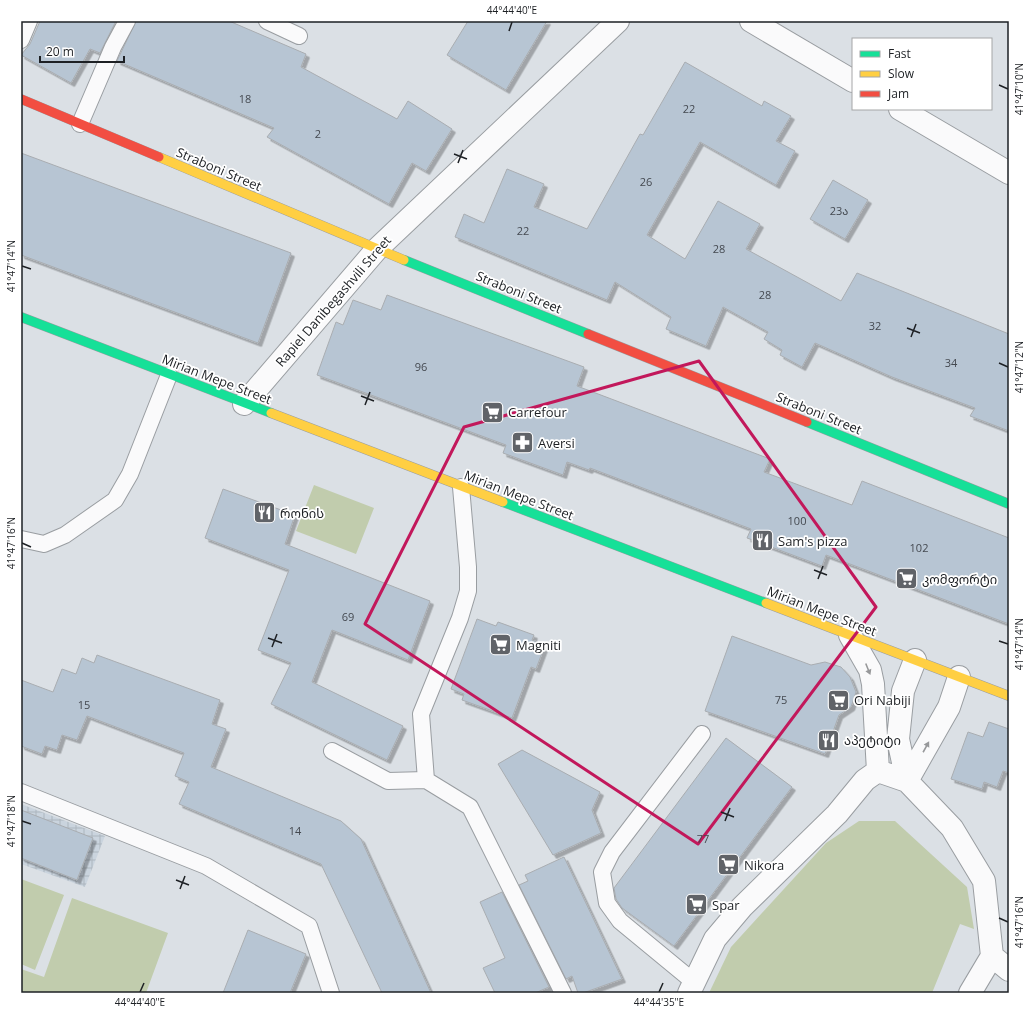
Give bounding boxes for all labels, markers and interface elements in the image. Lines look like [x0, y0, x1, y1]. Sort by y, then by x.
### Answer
text: 44°44'40"E [487, 3, 537, 17]
scale bar [40, 38, 124, 64]
legend [852, 38, 992, 110]
text: 20 m [46, 43, 74, 60]
text: Fast [888, 45, 911, 62]
text: 41°47'10"N [1012, 63, 1026, 115]
text: Slow [888, 65, 915, 82]
text: Jam [887, 85, 909, 102]
house number: 18 [239, 91, 251, 106]
house number: 22 [683, 101, 695, 116]
house number: 2 [315, 126, 321, 141]
street label: Straboni Street [174, 143, 265, 195]
house number: 26 [640, 174, 652, 189]
house number: 23ა [830, 203, 848, 218]
house number: 22 [517, 223, 529, 238]
street label: Rapiel Danibegashvili Street [271, 231, 395, 370]
text: 41°47'14"N [4, 240, 18, 292]
house number: 28 [713, 241, 725, 256]
street label: Straboni Street [473, 267, 565, 318]
house number: 28 [759, 287, 771, 302]
house number: 32 [869, 318, 881, 333]
text: 41°47'12"N [1012, 341, 1026, 393]
street label: Mirian Mepe Street [160, 350, 275, 408]
house number: 34 [945, 355, 958, 370]
house number: 96 [415, 359, 427, 374]
street label: Straboni Street [773, 388, 865, 439]
supermarket icon: Carrefour [479, 399, 505, 425]
place label: Carrefour [508, 403, 568, 421]
pharmacy icon: Aversi [510, 430, 536, 456]
place label: Aversi [538, 434, 575, 452]
street label: Mirian Mepe Street [462, 466, 577, 524]
restaurant icon: რონის [252, 500, 278, 526]
place label: რონის [280, 504, 324, 522]
house number: 100 [788, 513, 806, 528]
text: 41°47'16"N [4, 517, 18, 569]
restaurant icon: Sam's pizza [749, 528, 775, 554]
place label: Sam's pizza [778, 532, 847, 550]
house number: 102 [910, 540, 928, 555]
supermarket icon: კომფორტი [893, 566, 919, 592]
place label: კომფორტი [922, 570, 997, 588]
street label: Mirian Mepe Street [765, 582, 880, 640]
house number: 69 [342, 609, 354, 624]
text: 41°47'14"N [1012, 618, 1026, 670]
supermarket icon: Magniti [488, 632, 514, 658]
place label: Magniti [516, 636, 561, 654]
one-way arrow [866, 664, 872, 676]
supermarket icon: Ori Nabiji [825, 687, 851, 713]
place label: Ori Nabiji [854, 691, 911, 709]
house number: 75 [775, 692, 787, 707]
house number: 15 [78, 697, 90, 712]
restaurant icon: აპეტიტი [815, 727, 841, 753]
place label: აპეტიტი [844, 731, 901, 749]
one-way arrow [923, 741, 930, 753]
text: 41°47'18"N [4, 795, 18, 847]
house number: 14 [289, 823, 302, 838]
house number: 77 [697, 831, 709, 846]
supermarket icon: Nikora [716, 852, 742, 878]
place label: Nikora [744, 856, 784, 874]
supermarket icon: Spar [684, 892, 710, 918]
place label: Spar [712, 896, 740, 914]
text: 41°47'16"N [1012, 896, 1026, 948]
text: 44°44'40"E [115, 995, 165, 1009]
text: 44°44'35"E [634, 995, 684, 1009]

